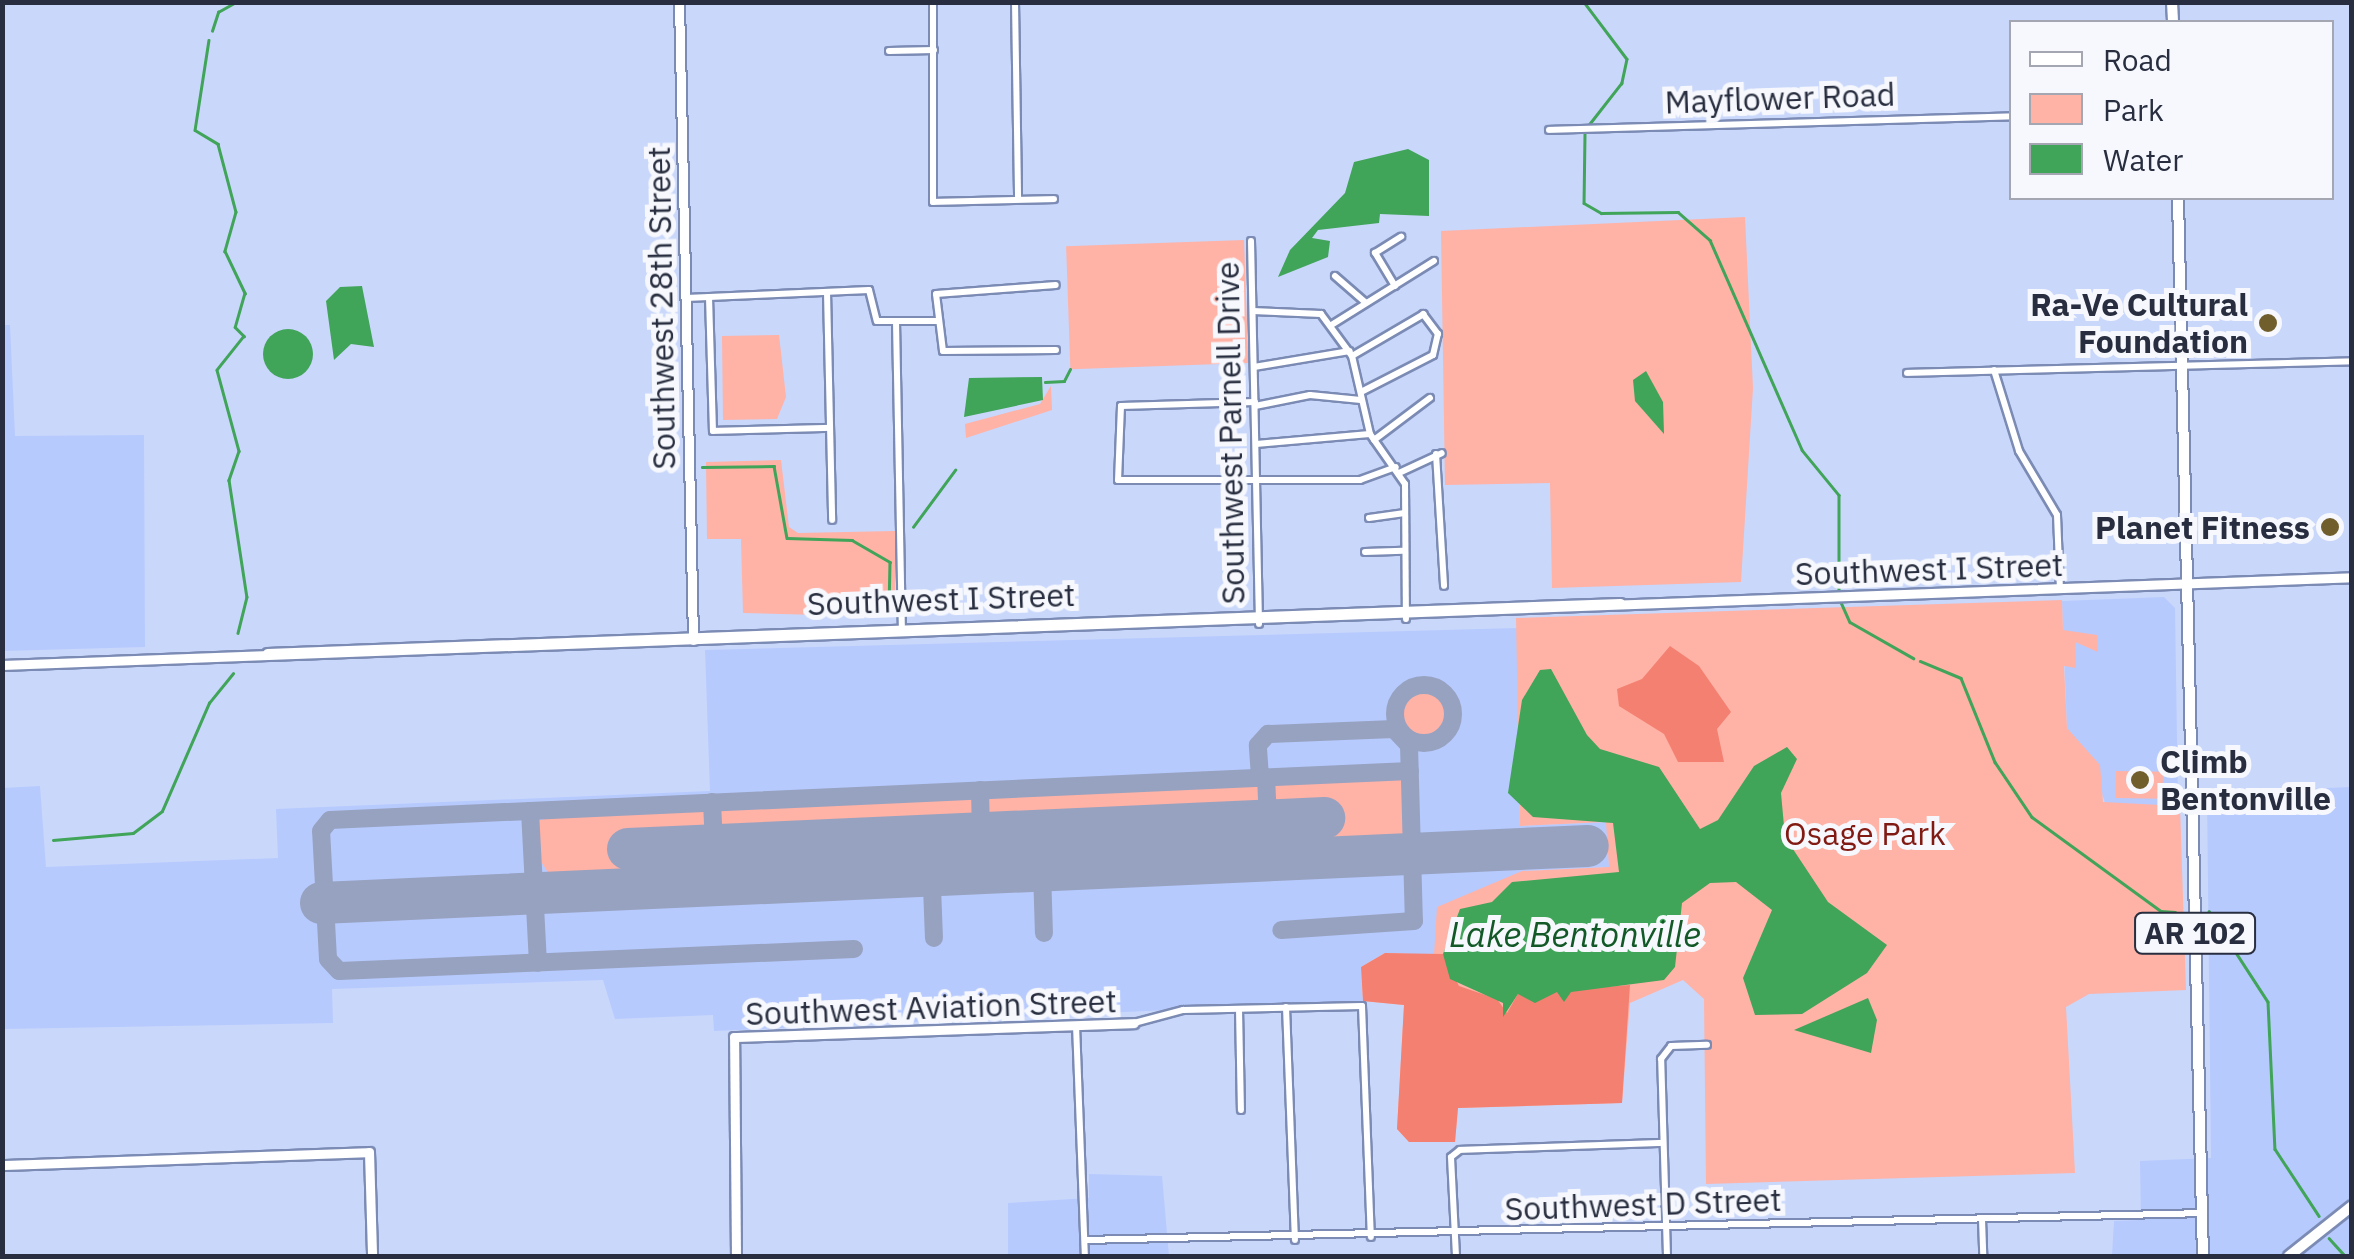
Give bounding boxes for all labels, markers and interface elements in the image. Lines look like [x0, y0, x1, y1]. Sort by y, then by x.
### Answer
legend [2009, 20, 2334, 200]
text: Road [2103, 40, 2172, 79]
street label: Mayflower Road [1664, 75, 1896, 121]
text: Park [2103, 90, 2164, 129]
text: Water [2103, 140, 2183, 179]
street label: Southwest 28th Street [639, 146, 683, 470]
street label: Southwest Parnell Drive [1208, 261, 1252, 605]
place label: Ra-Ve Cultural Foundation [2030, 286, 2248, 361]
marker: Ra-Ve Cultural Foundation [2257, 312, 2279, 334]
place label: Planet Fitness [2095, 508, 2310, 546]
marker: Planet Fitness [2319, 516, 2341, 538]
street label: Southwest I Street [1794, 545, 2064, 593]
street label: Southwest I Street [806, 575, 1076, 623]
place label: Climb Bentonville [2160, 743, 2331, 818]
marker: Climb Bentonville [2129, 769, 2151, 791]
park label: Osage Park [1784, 814, 1946, 852]
road number: AR 102 [2132, 908, 2258, 958]
water label: Lake Bentonville [1449, 913, 1701, 955]
street label: Southwest Aviation Street [745, 981, 1117, 1033]
street label: Southwest D Street [1504, 1180, 1782, 1228]

